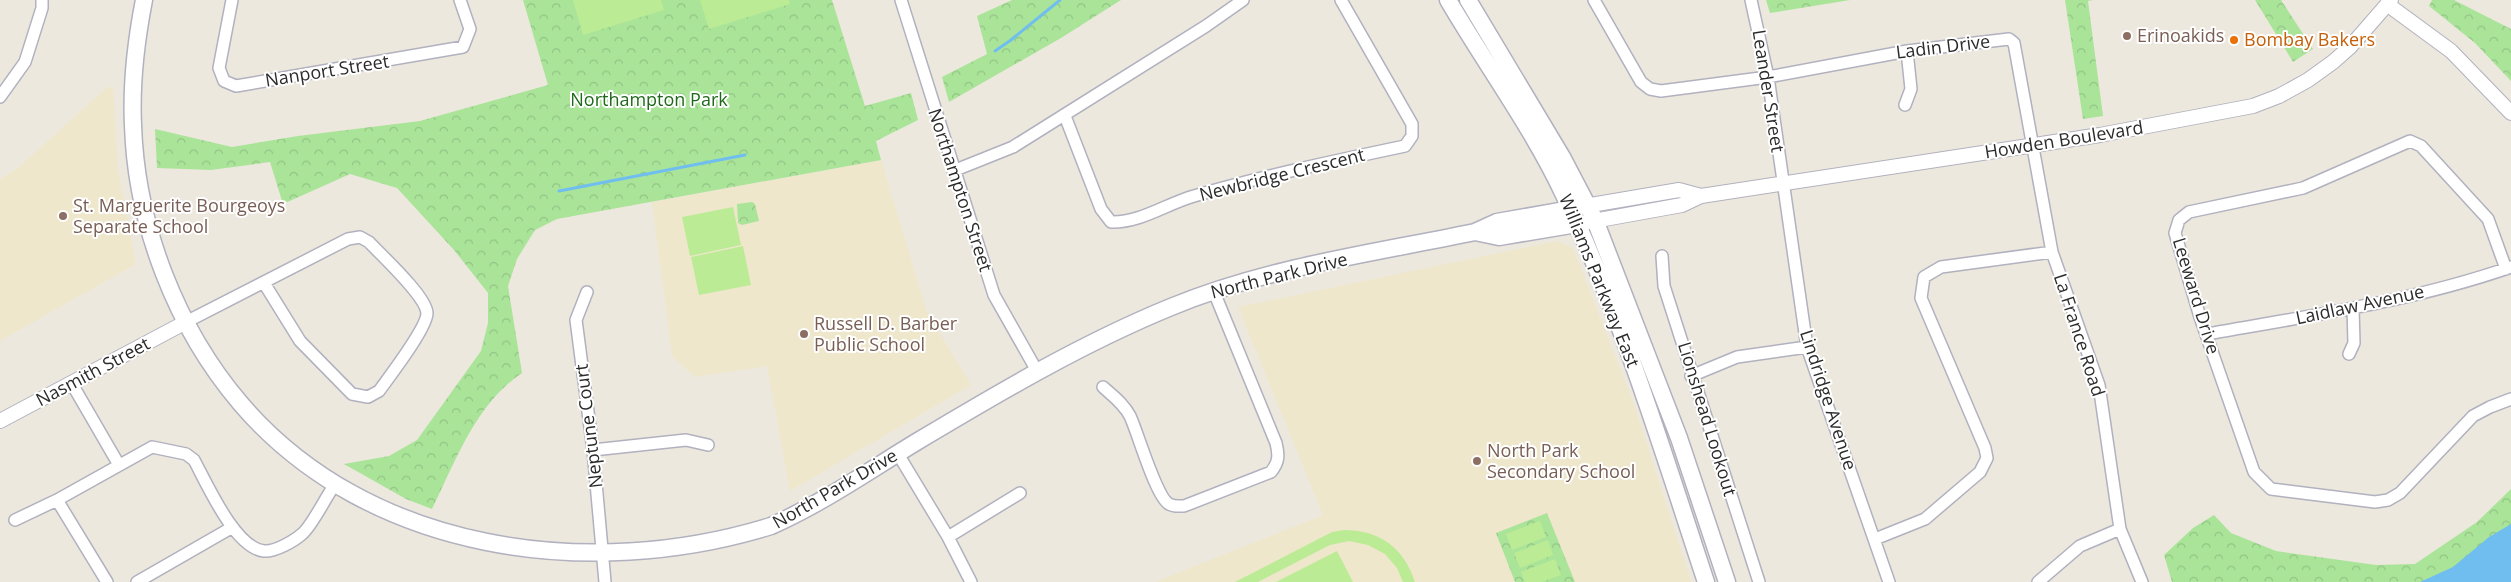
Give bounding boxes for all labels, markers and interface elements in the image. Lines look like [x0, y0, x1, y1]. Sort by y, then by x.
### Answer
place label: Erinoakids [2137, 23, 2224, 47]
place label: Bombay Bakers [2244, 27, 2375, 51]
street label: Leander Street [1747, 28, 1791, 154]
street label: Ladin Drive [1894, 28, 1991, 64]
marker: Erinoakids [2121, 30, 2133, 42]
marker: Bombay Bakers [2228, 34, 2240, 46]
street label: Nanport Street [263, 48, 391, 92]
park label: Northampton Park [570, 87, 728, 111]
street label: Northampton Street [923, 105, 999, 274]
street label: Howden Boulevard [1983, 115, 2145, 163]
street label: Newbridge Crescent [1197, 142, 1367, 206]
street label: Williams Parkway East [1554, 190, 1646, 371]
place label: St. Marguerite Bourgeoys Separate School [73, 193, 285, 238]
marker: St. Marguerite Bourgeoys Separate School [57, 210, 69, 222]
street label: Leeward Drive [2168, 234, 2226, 357]
street label: North Park Drive [1208, 246, 1350, 304]
street label: La France Road [2049, 270, 2111, 399]
street label: Laidlaw Avenue [2293, 279, 2426, 329]
place label: Russell D. Barber Public School [814, 311, 958, 356]
street label: Lindridge Avenue [1795, 326, 1863, 473]
marker: Russell D. Barber Public School [798, 328, 810, 340]
street label: Nasmith Street [31, 331, 154, 411]
street label: Lionshead Lookout [1673, 339, 1743, 499]
street label: Neptune Court [568, 363, 608, 490]
place label: North Park Secondary School [1487, 438, 1635, 483]
street label: North Park Drive [768, 443, 901, 534]
marker: North Park Secondary School [1471, 455, 1483, 467]

